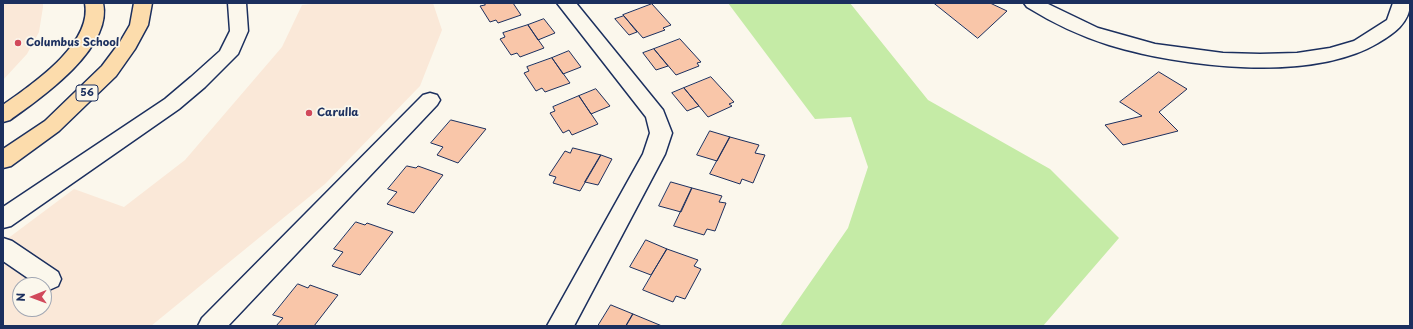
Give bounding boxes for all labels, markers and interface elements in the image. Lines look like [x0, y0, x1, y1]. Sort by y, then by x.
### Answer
place label: Columbus School [26, 36, 119, 50]
marker: Columbus School [13, 38, 23, 48]
road number: 56 [76, 85, 98, 101]
place label: Carulla [317, 106, 359, 120]
marker: Carulla [304, 108, 314, 118]
north arrow [12, 277, 52, 317]
text: N [12, 293, 29, 302]

